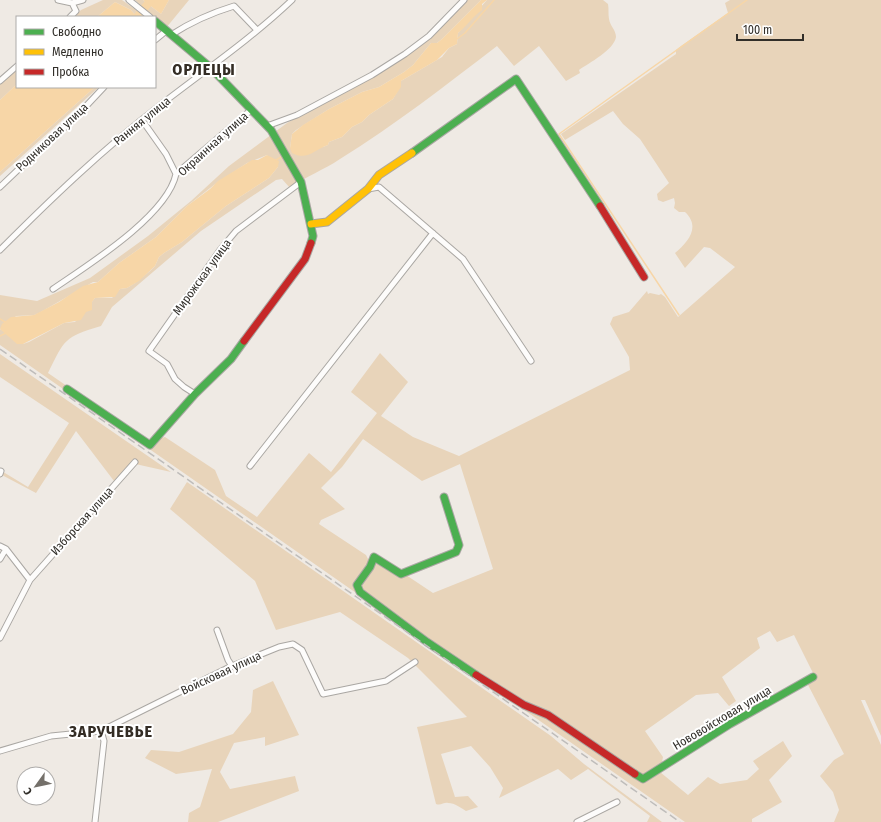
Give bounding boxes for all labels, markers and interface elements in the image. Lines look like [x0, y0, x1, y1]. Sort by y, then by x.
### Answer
legend [16, 16, 156, 88]
scale bar [737, 16, 803, 42]
text: 100 m [743, 23, 772, 37]
text: Свободно [52, 25, 101, 39]
text: Медленно [52, 45, 104, 59]
district label: ОРЛЕЦЫ [172, 60, 236, 79]
text: Пробка [52, 65, 90, 79]
street label: Ранняя улица [111, 94, 173, 148]
street label: Родниковая улица [13, 100, 91, 174]
street label: Окраинная улица [175, 109, 251, 179]
street label: Мирожская улица [170, 236, 234, 318]
street label: Изборская улица [48, 484, 116, 558]
street label: Войсковая улица [179, 648, 263, 698]
street label: Нововойсковая улица [670, 683, 774, 753]
district label: ЗАРУЧЕВЬЕ [68, 722, 153, 741]
north arrow [16, 766, 56, 806]
text: С [21, 785, 35, 797]

